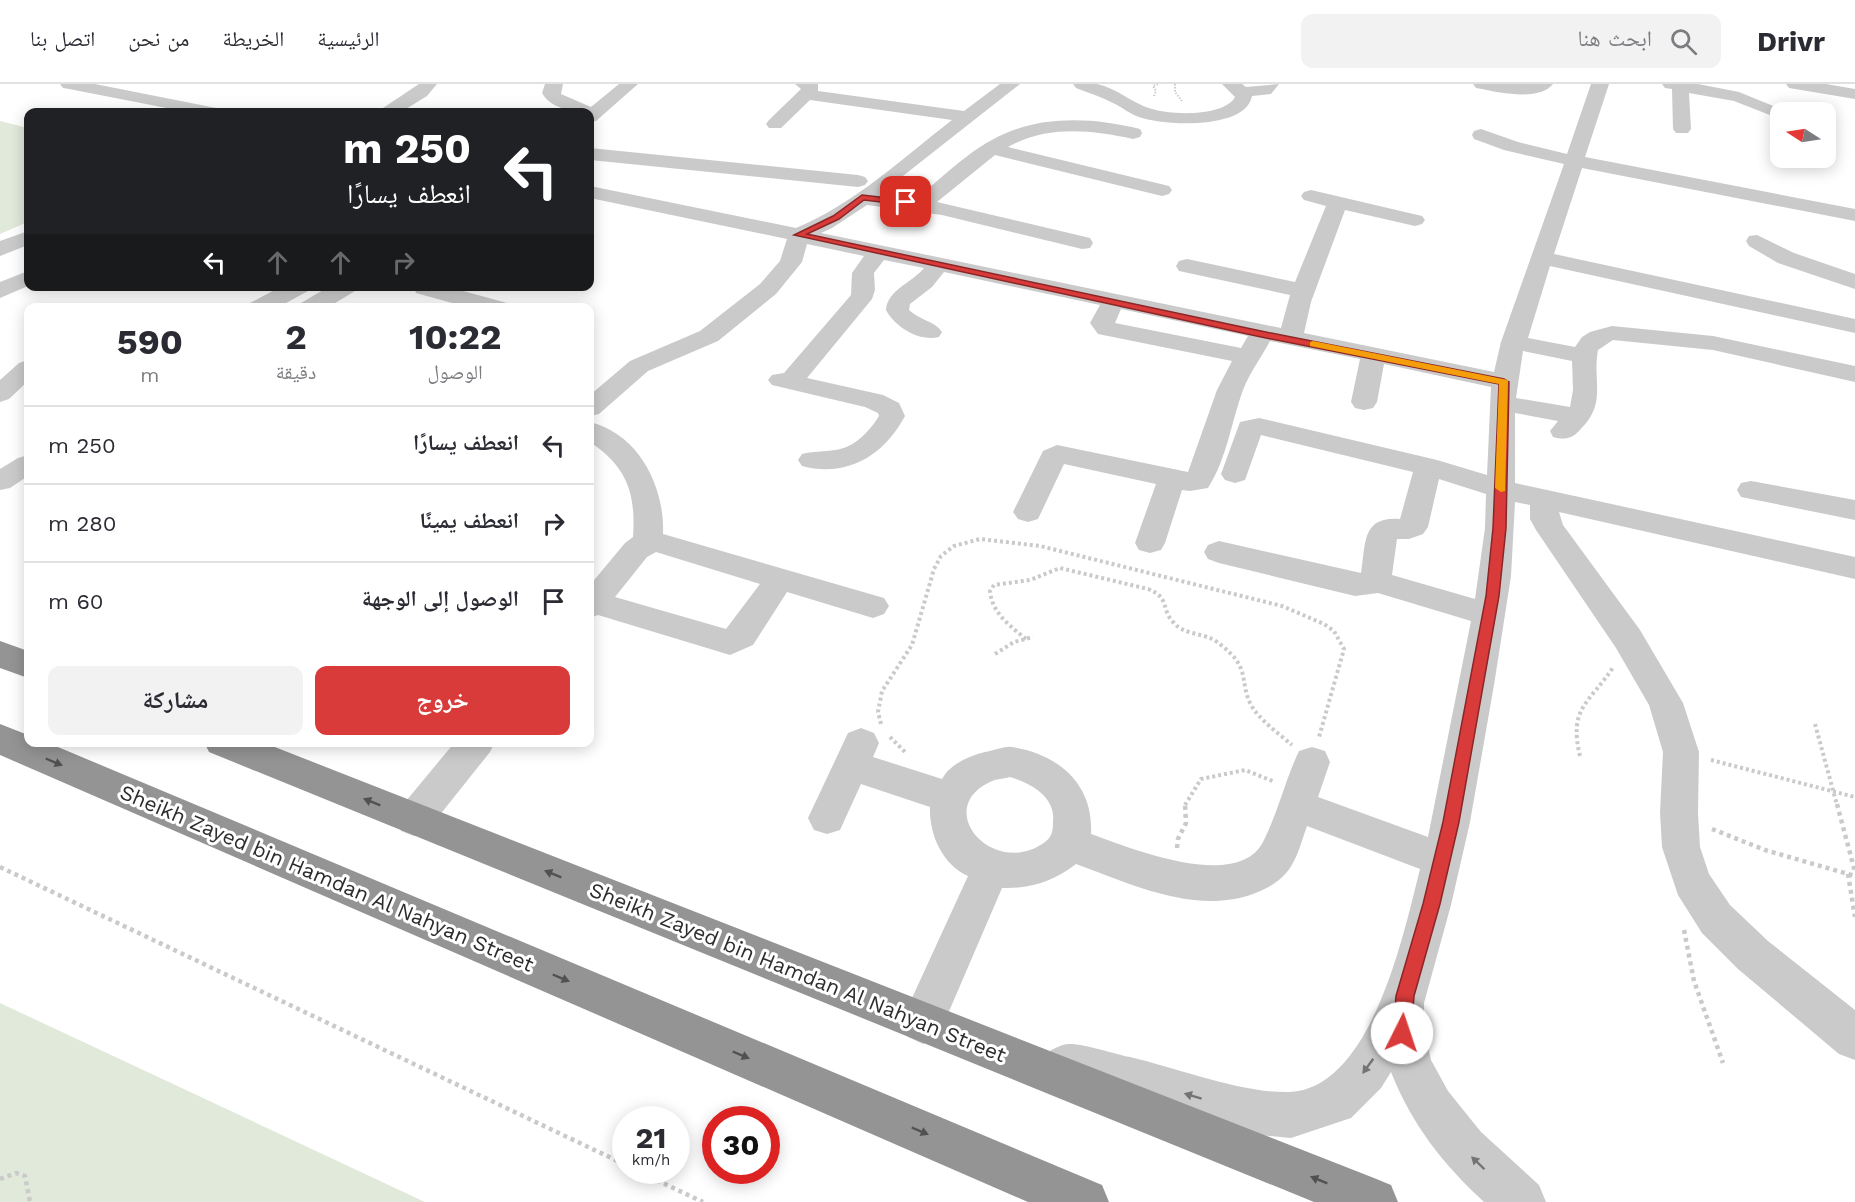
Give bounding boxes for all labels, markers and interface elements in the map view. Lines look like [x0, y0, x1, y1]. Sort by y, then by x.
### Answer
search box [1301, 14, 1721, 68]
icon: search [1667, 25, 1700, 58]
text: Drivr [1757, 25, 1825, 58]
text: اتصل بنا [30, 26, 95, 51]
text: من نحن [128, 26, 189, 51]
text: الخريطة [222, 26, 284, 51]
text: الرئيسية [317, 26, 380, 51]
text: ابحث هنا [1577, 26, 1652, 51]
north arrow [1770, 102, 1836, 168]
map controls [1770, 102, 1836, 168]
text: 250 m [343, 124, 471, 173]
icon: left [492, 132, 570, 210]
pin [880, 176, 931, 227]
text: انعطف يسارًا [347, 178, 471, 210]
icon: arrive [889, 185, 922, 218]
icon: left [198, 246, 231, 279]
icon: ahead [261, 246, 294, 279]
icon: ahead [324, 246, 357, 279]
icon: right [387, 246, 420, 279]
text: 2 [285, 316, 307, 358]
text: 10:22 [409, 316, 501, 358]
text: 590 [117, 321, 183, 363]
text: دقيقة [276, 360, 316, 384]
text: الوصول [427, 360, 483, 384]
text: m [140, 363, 159, 387]
icon: left [537, 429, 570, 462]
text: انعطف يسارًا [413, 430, 519, 455]
text: 250 m [48, 433, 116, 458]
icon: right [537, 507, 570, 540]
text: انعطف يمينًا [419, 508, 519, 533]
text: 280 m [48, 511, 117, 536]
icon: arrive [537, 585, 570, 618]
text: الوصول إلى الوجهة [362, 586, 519, 611]
text: 60 m [48, 589, 104, 614]
button: مشاركة [48, 666, 303, 735]
button: خروج [315, 666, 570, 735]
one-way arrow [45, 757, 62, 766]
street label: Sheikh Zayed bin Hamdan Al Nahyan Street [116, 779, 538, 977]
one-way arrow [363, 797, 381, 806]
one-way arrow [544, 869, 562, 878]
street label: Sheikh Zayed bin Hamdan Al Nahyan Street [586, 877, 1010, 1067]
one-way arrow [553, 973, 571, 983]
position arrow [1370, 1001, 1434, 1065]
one-way arrow [732, 1050, 750, 1060]
one-way arrow [1363, 1059, 1375, 1074]
one-way arrow [1184, 1091, 1202, 1100]
speed limit sign: 30 [702, 1106, 780, 1184]
text: 21 [636, 1120, 666, 1155]
one-way arrow [911, 1127, 929, 1137]
text: km/h [632, 1151, 670, 1169]
one-way arrow [1471, 1156, 1486, 1170]
one-way arrow [1310, 1175, 1328, 1184]

